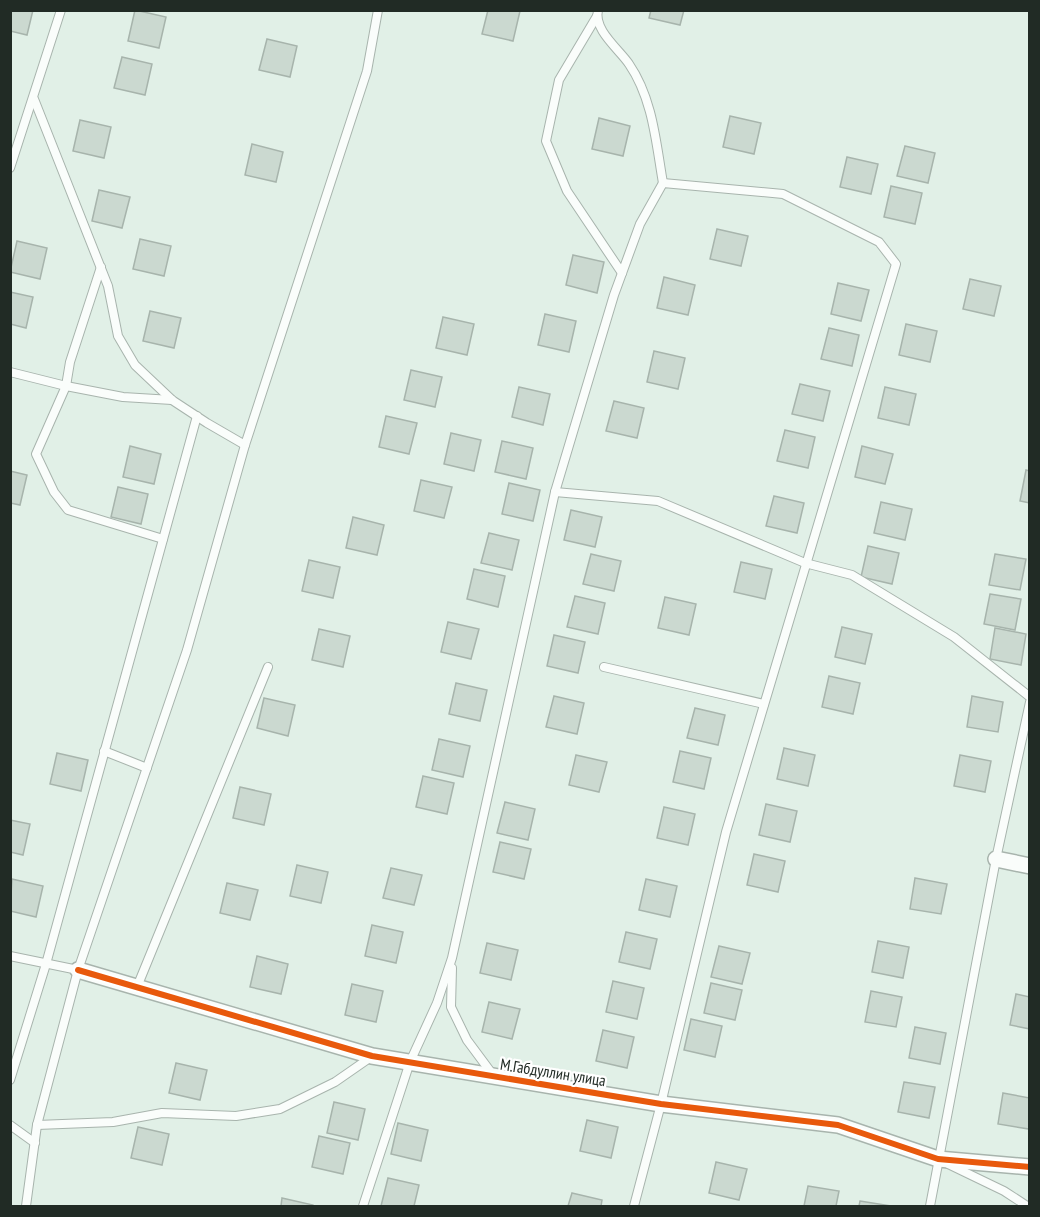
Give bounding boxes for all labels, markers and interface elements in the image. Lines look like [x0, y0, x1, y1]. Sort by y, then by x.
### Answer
street label: М.Габдуллин улица [499, 1054, 607, 1090]

